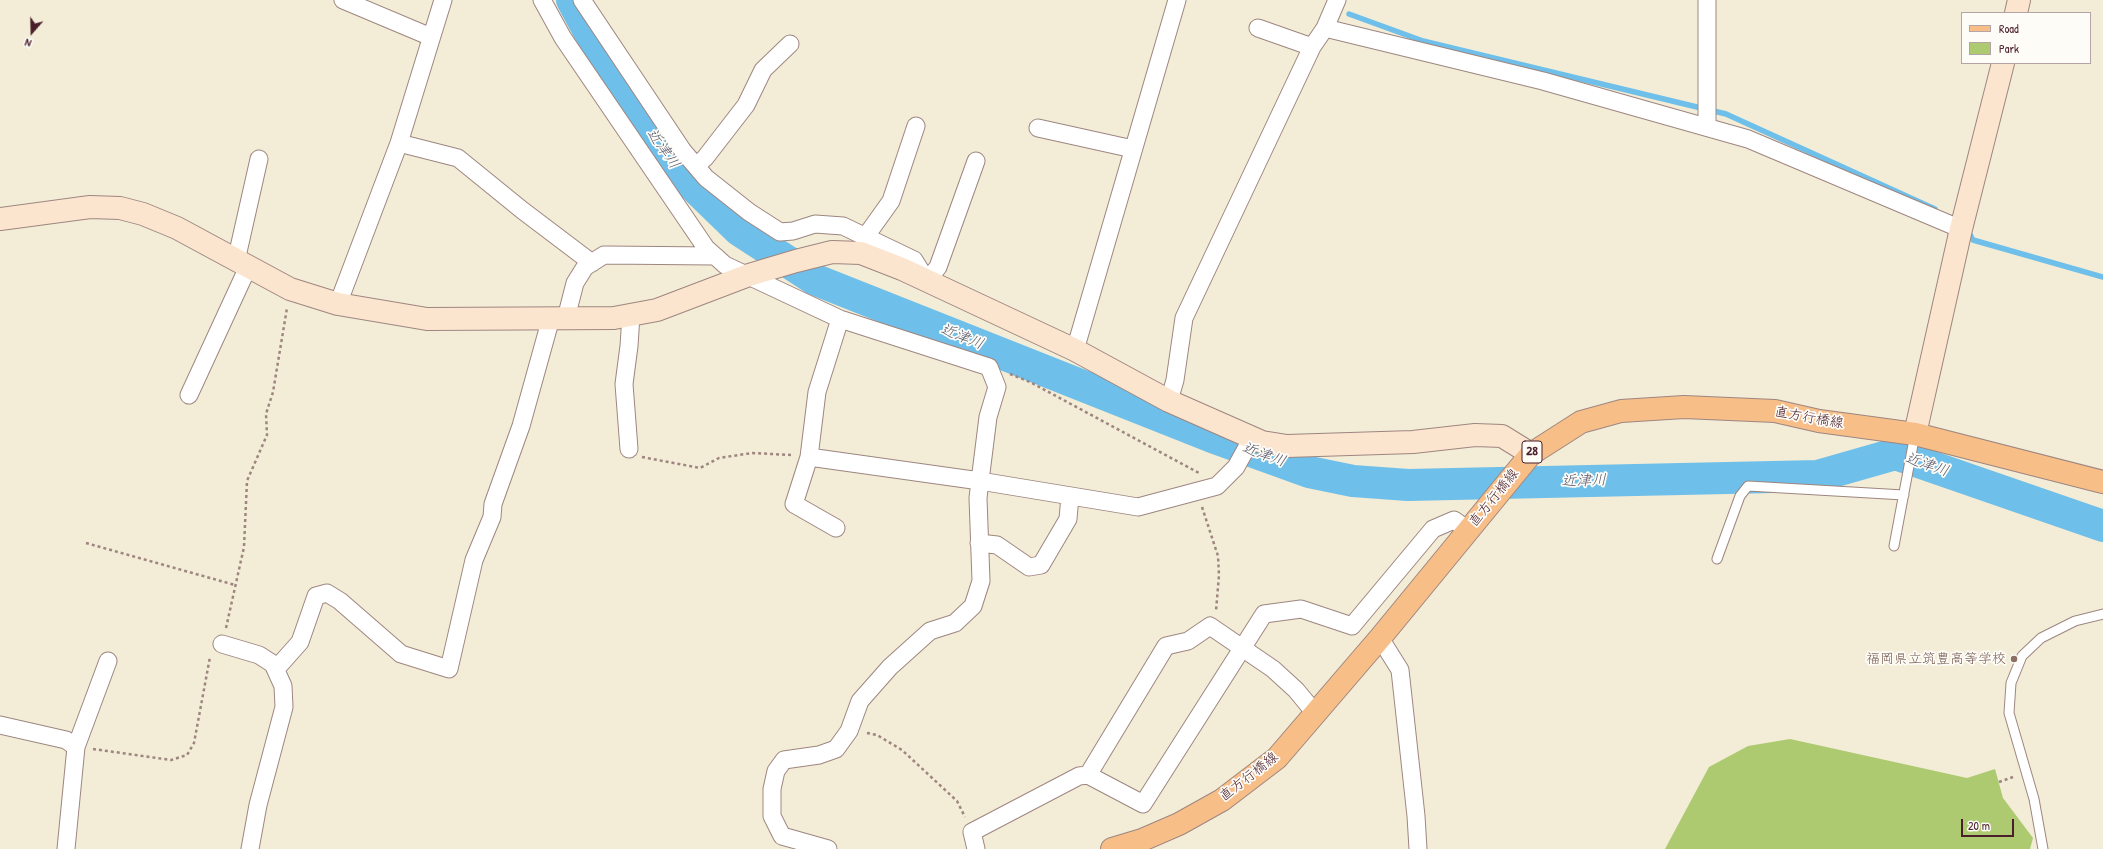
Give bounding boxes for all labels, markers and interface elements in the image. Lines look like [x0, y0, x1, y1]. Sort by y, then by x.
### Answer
north arrow [12, 12, 52, 52]
legend [1961, 12, 2091, 64]
text: Road [1999, 20, 2019, 37]
text: N [23, 36, 33, 51]
text: Park [1999, 40, 2019, 57]
water label: 近津川 [643, 125, 683, 173]
water label: 近津川 [938, 320, 986, 354]
street label: 直方行橋線 [1773, 404, 1845, 432]
water label: 近津川 [1240, 439, 1288, 471]
road number: 28 [1522, 441, 1542, 463]
water label: 近津川 [1903, 449, 1951, 481]
street label: 直方行橋線 [1465, 466, 1523, 530]
water label: 近津川 [1561, 472, 1607, 490]
place label: 福岡県立筑豊高等学校 [1866, 651, 2006, 667]
marker: 福岡県立筑豊高等学校 [2009, 654, 2019, 664]
street label: 直方行橋線 [1216, 749, 1282, 805]
scale bar [1963, 811, 2016, 837]
text: 20 m [1968, 817, 1990, 834]

